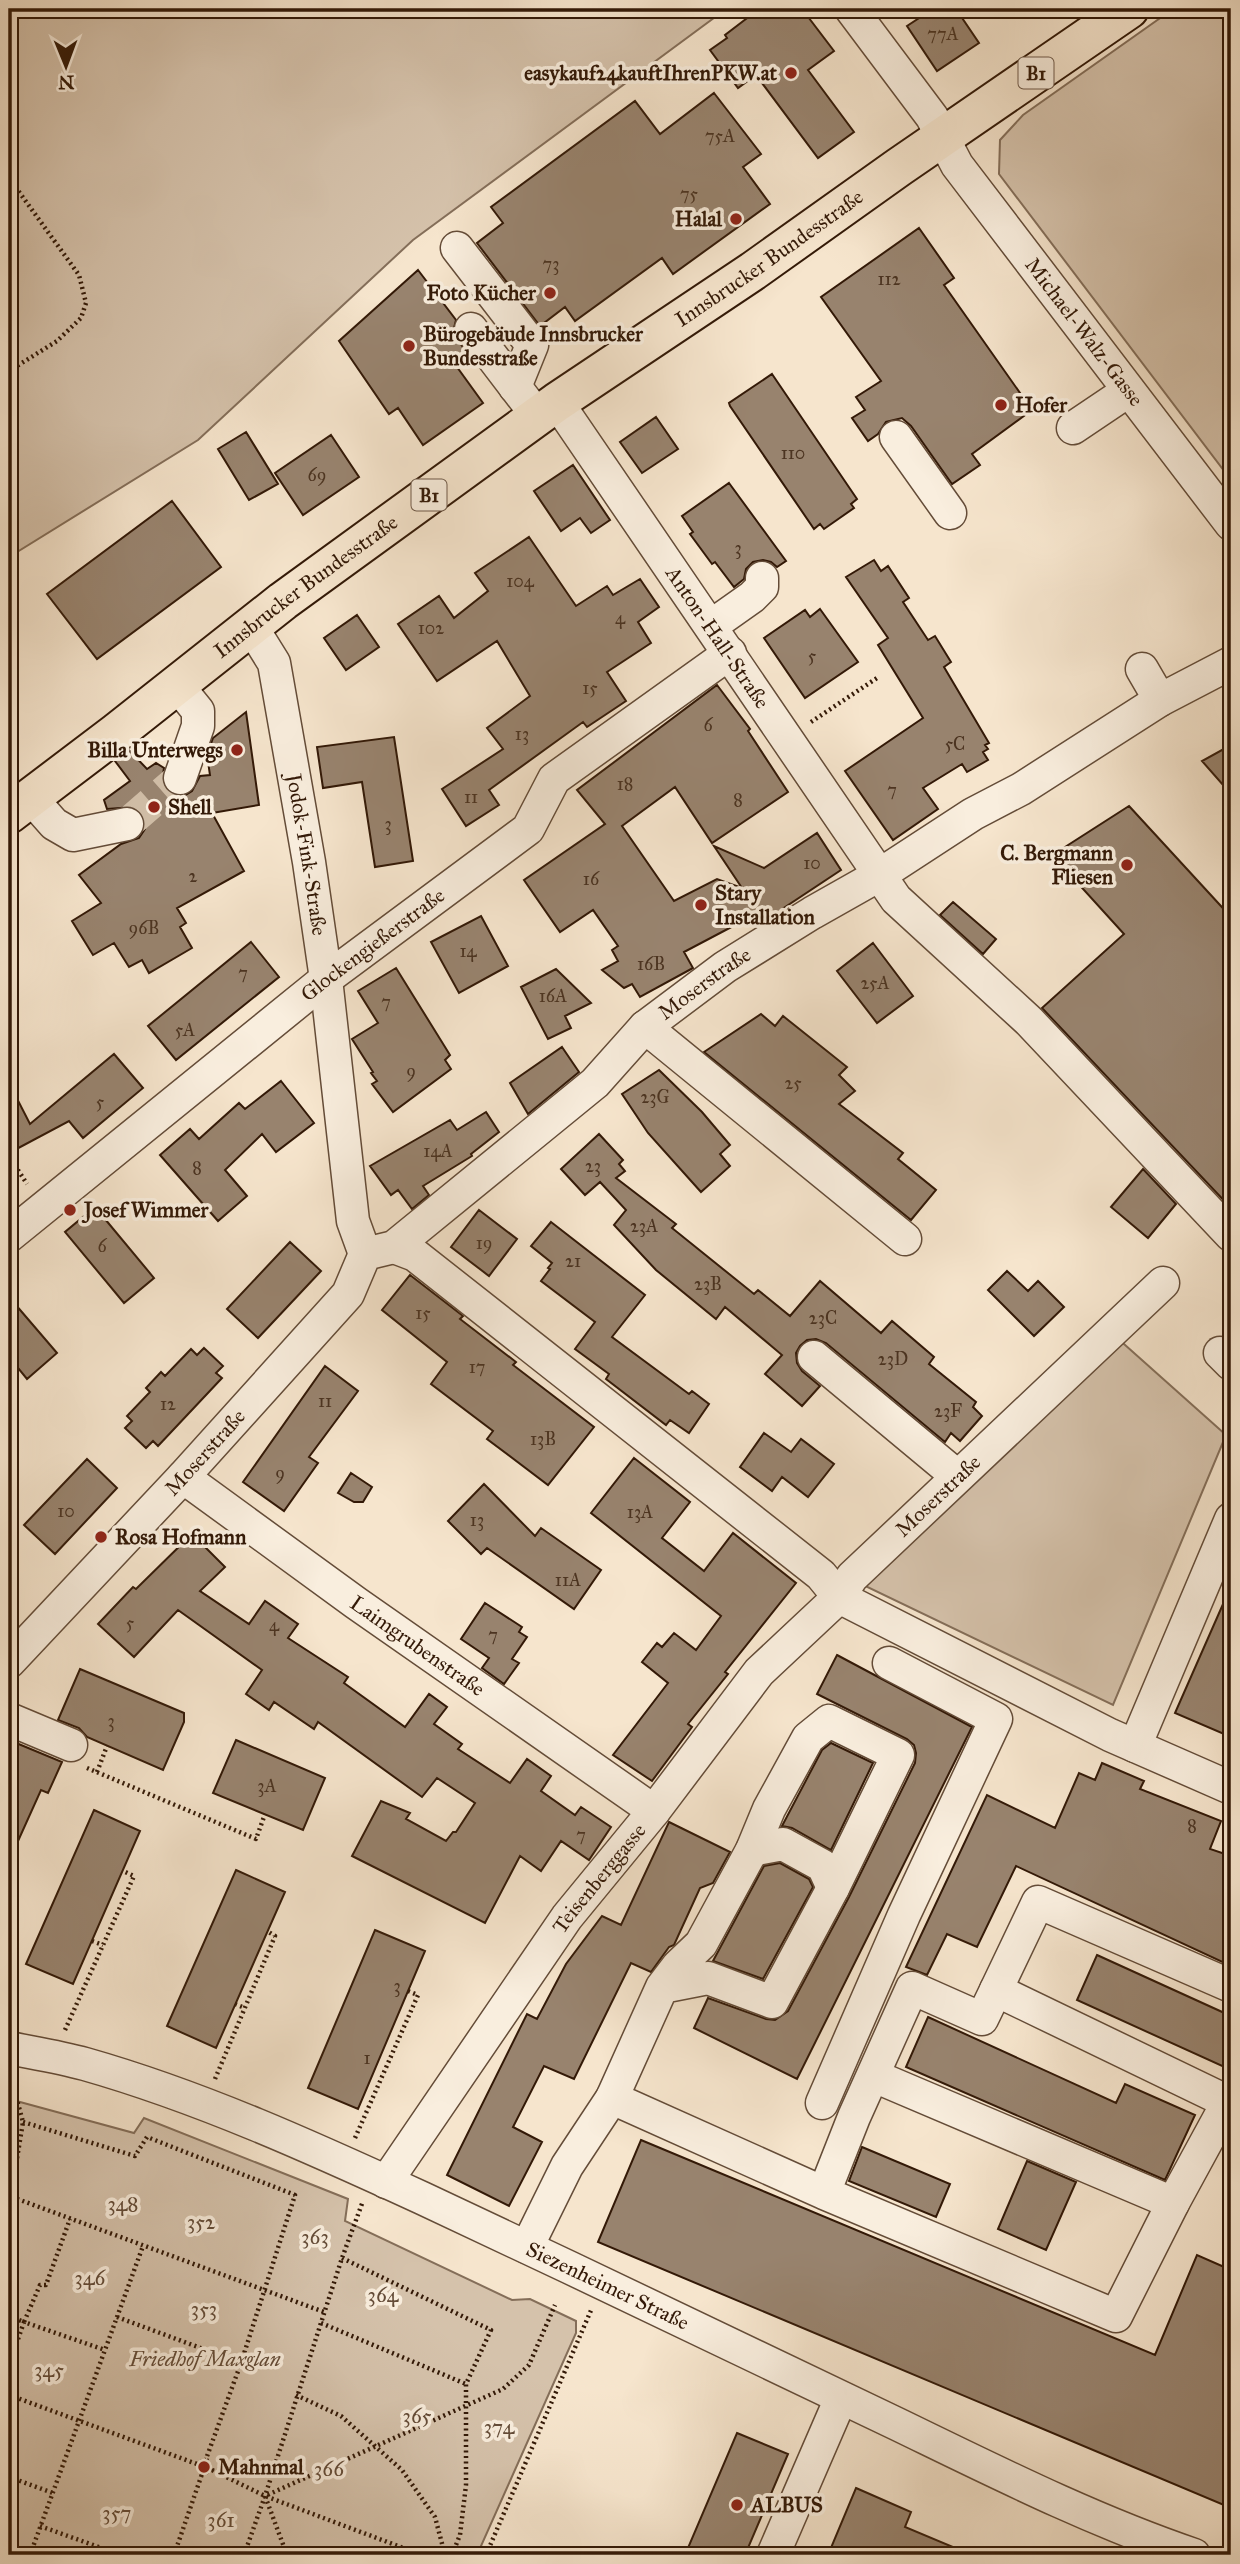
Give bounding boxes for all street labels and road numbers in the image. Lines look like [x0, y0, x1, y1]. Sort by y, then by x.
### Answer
road number: B1 [1018, 58, 1054, 88]
street label: Innsbrucker Bundesstraße [670, 184, 868, 332]
street label: Michael-Walz-Gasse [1019, 252, 1149, 411]
road number: B1 [412, 480, 446, 510]
street label: Innsbrucker Bundesstraße [208, 509, 403, 664]
street label: Anton-Hall-Straße [659, 560, 775, 714]
street label: Jodok-Fink-Straße [280, 770, 333, 938]
street label: Glockengießerstraße [295, 882, 450, 1007]
street label: Moserstraße [653, 941, 756, 1025]
street label: Moserstraße [159, 1403, 251, 1501]
street label: Moserstraße [890, 1449, 986, 1542]
street label: Laimgrubenstraße [345, 1590, 490, 1702]
street label: Teisenberggasse [547, 1818, 652, 1938]
street label: Siezenheimer Straße [522, 2236, 693, 2336]

